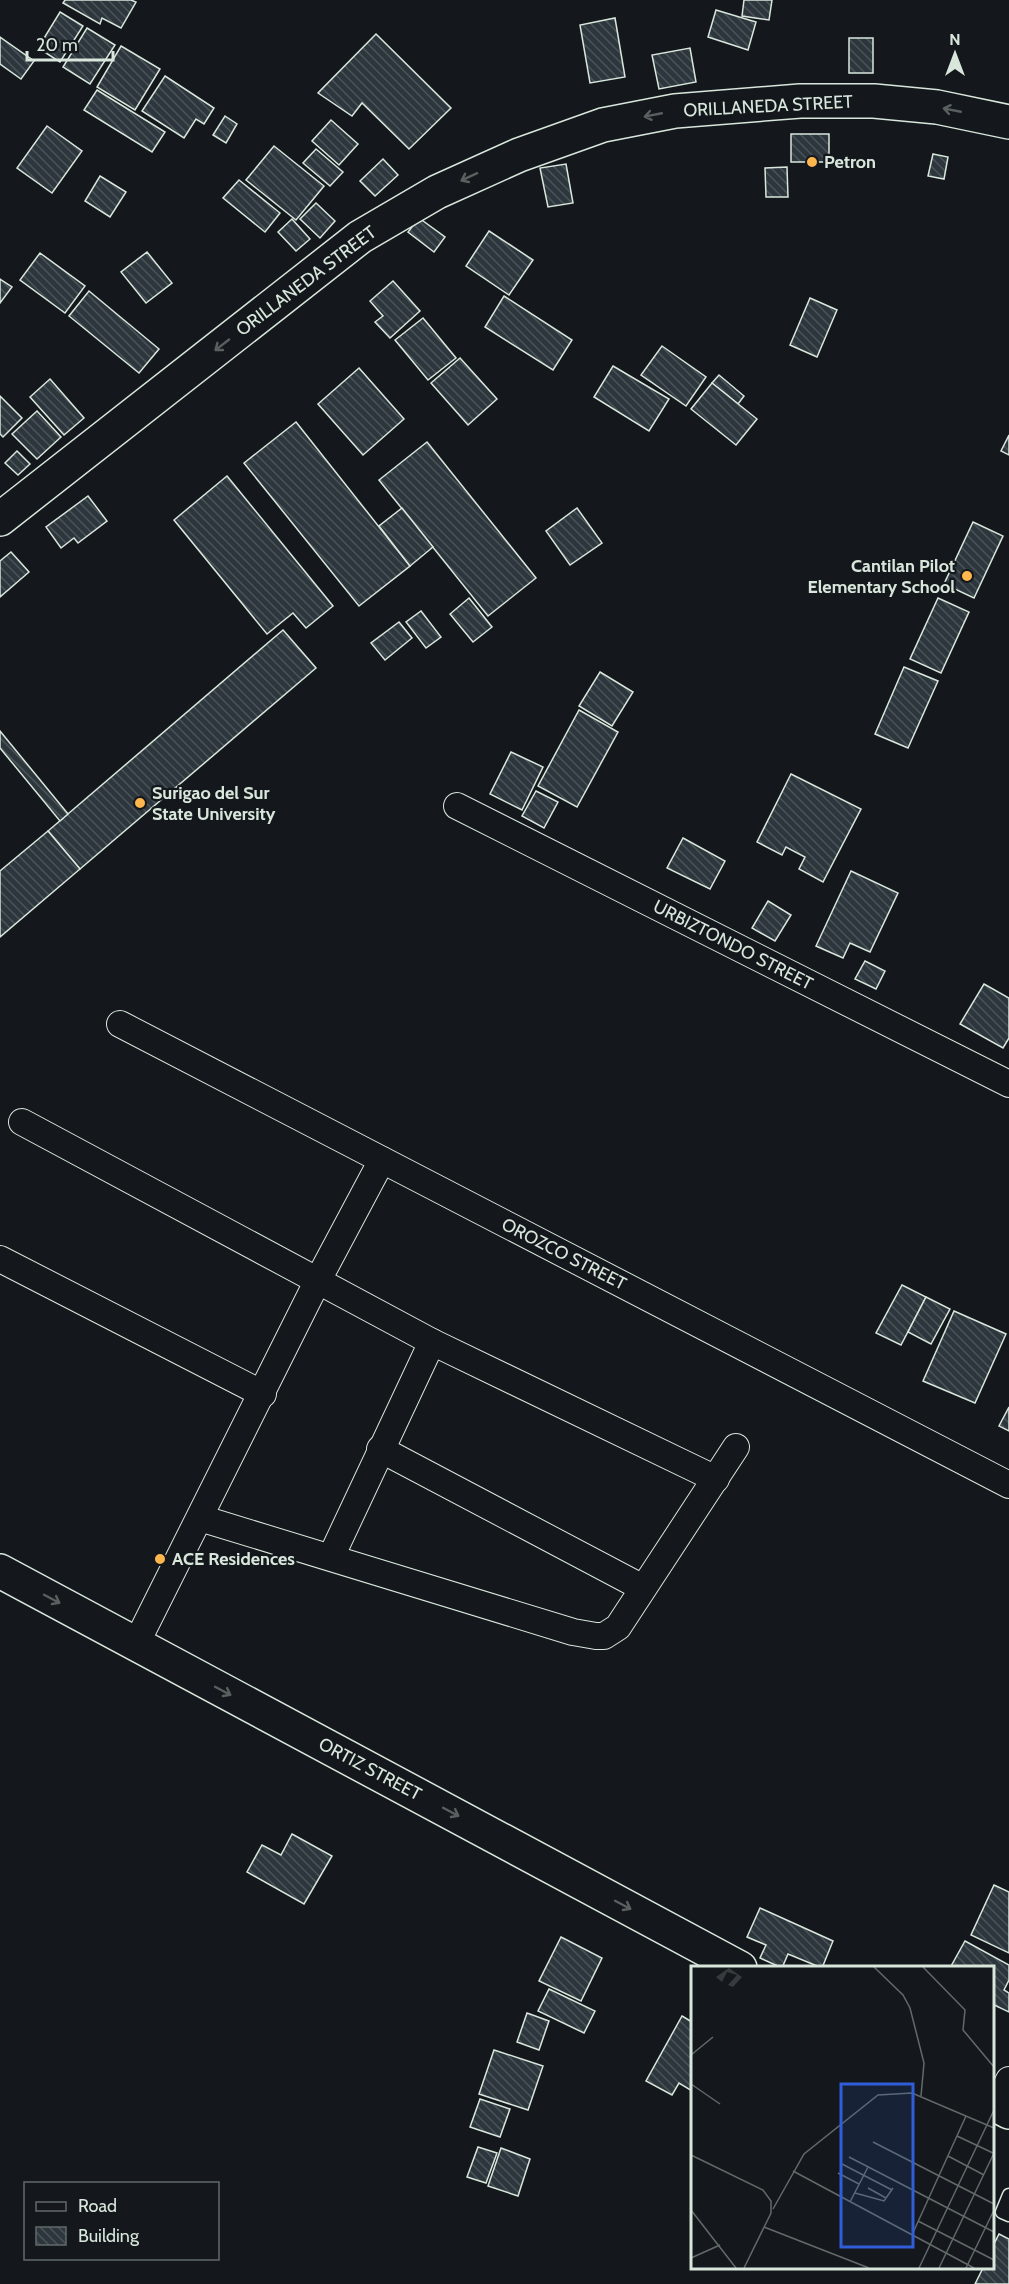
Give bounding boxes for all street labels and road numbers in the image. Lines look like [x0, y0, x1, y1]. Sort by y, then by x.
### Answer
street label: ORILLANEDA STREET [683, 91, 854, 121]
street label: ORILLANEDA STREET [232, 221, 381, 341]
street label: URBIZTONDO STREET [649, 895, 817, 995]
street label: OROZCO STREET [498, 1213, 630, 1295]
street label: ORTIZ STREET [315, 1733, 425, 1805]

